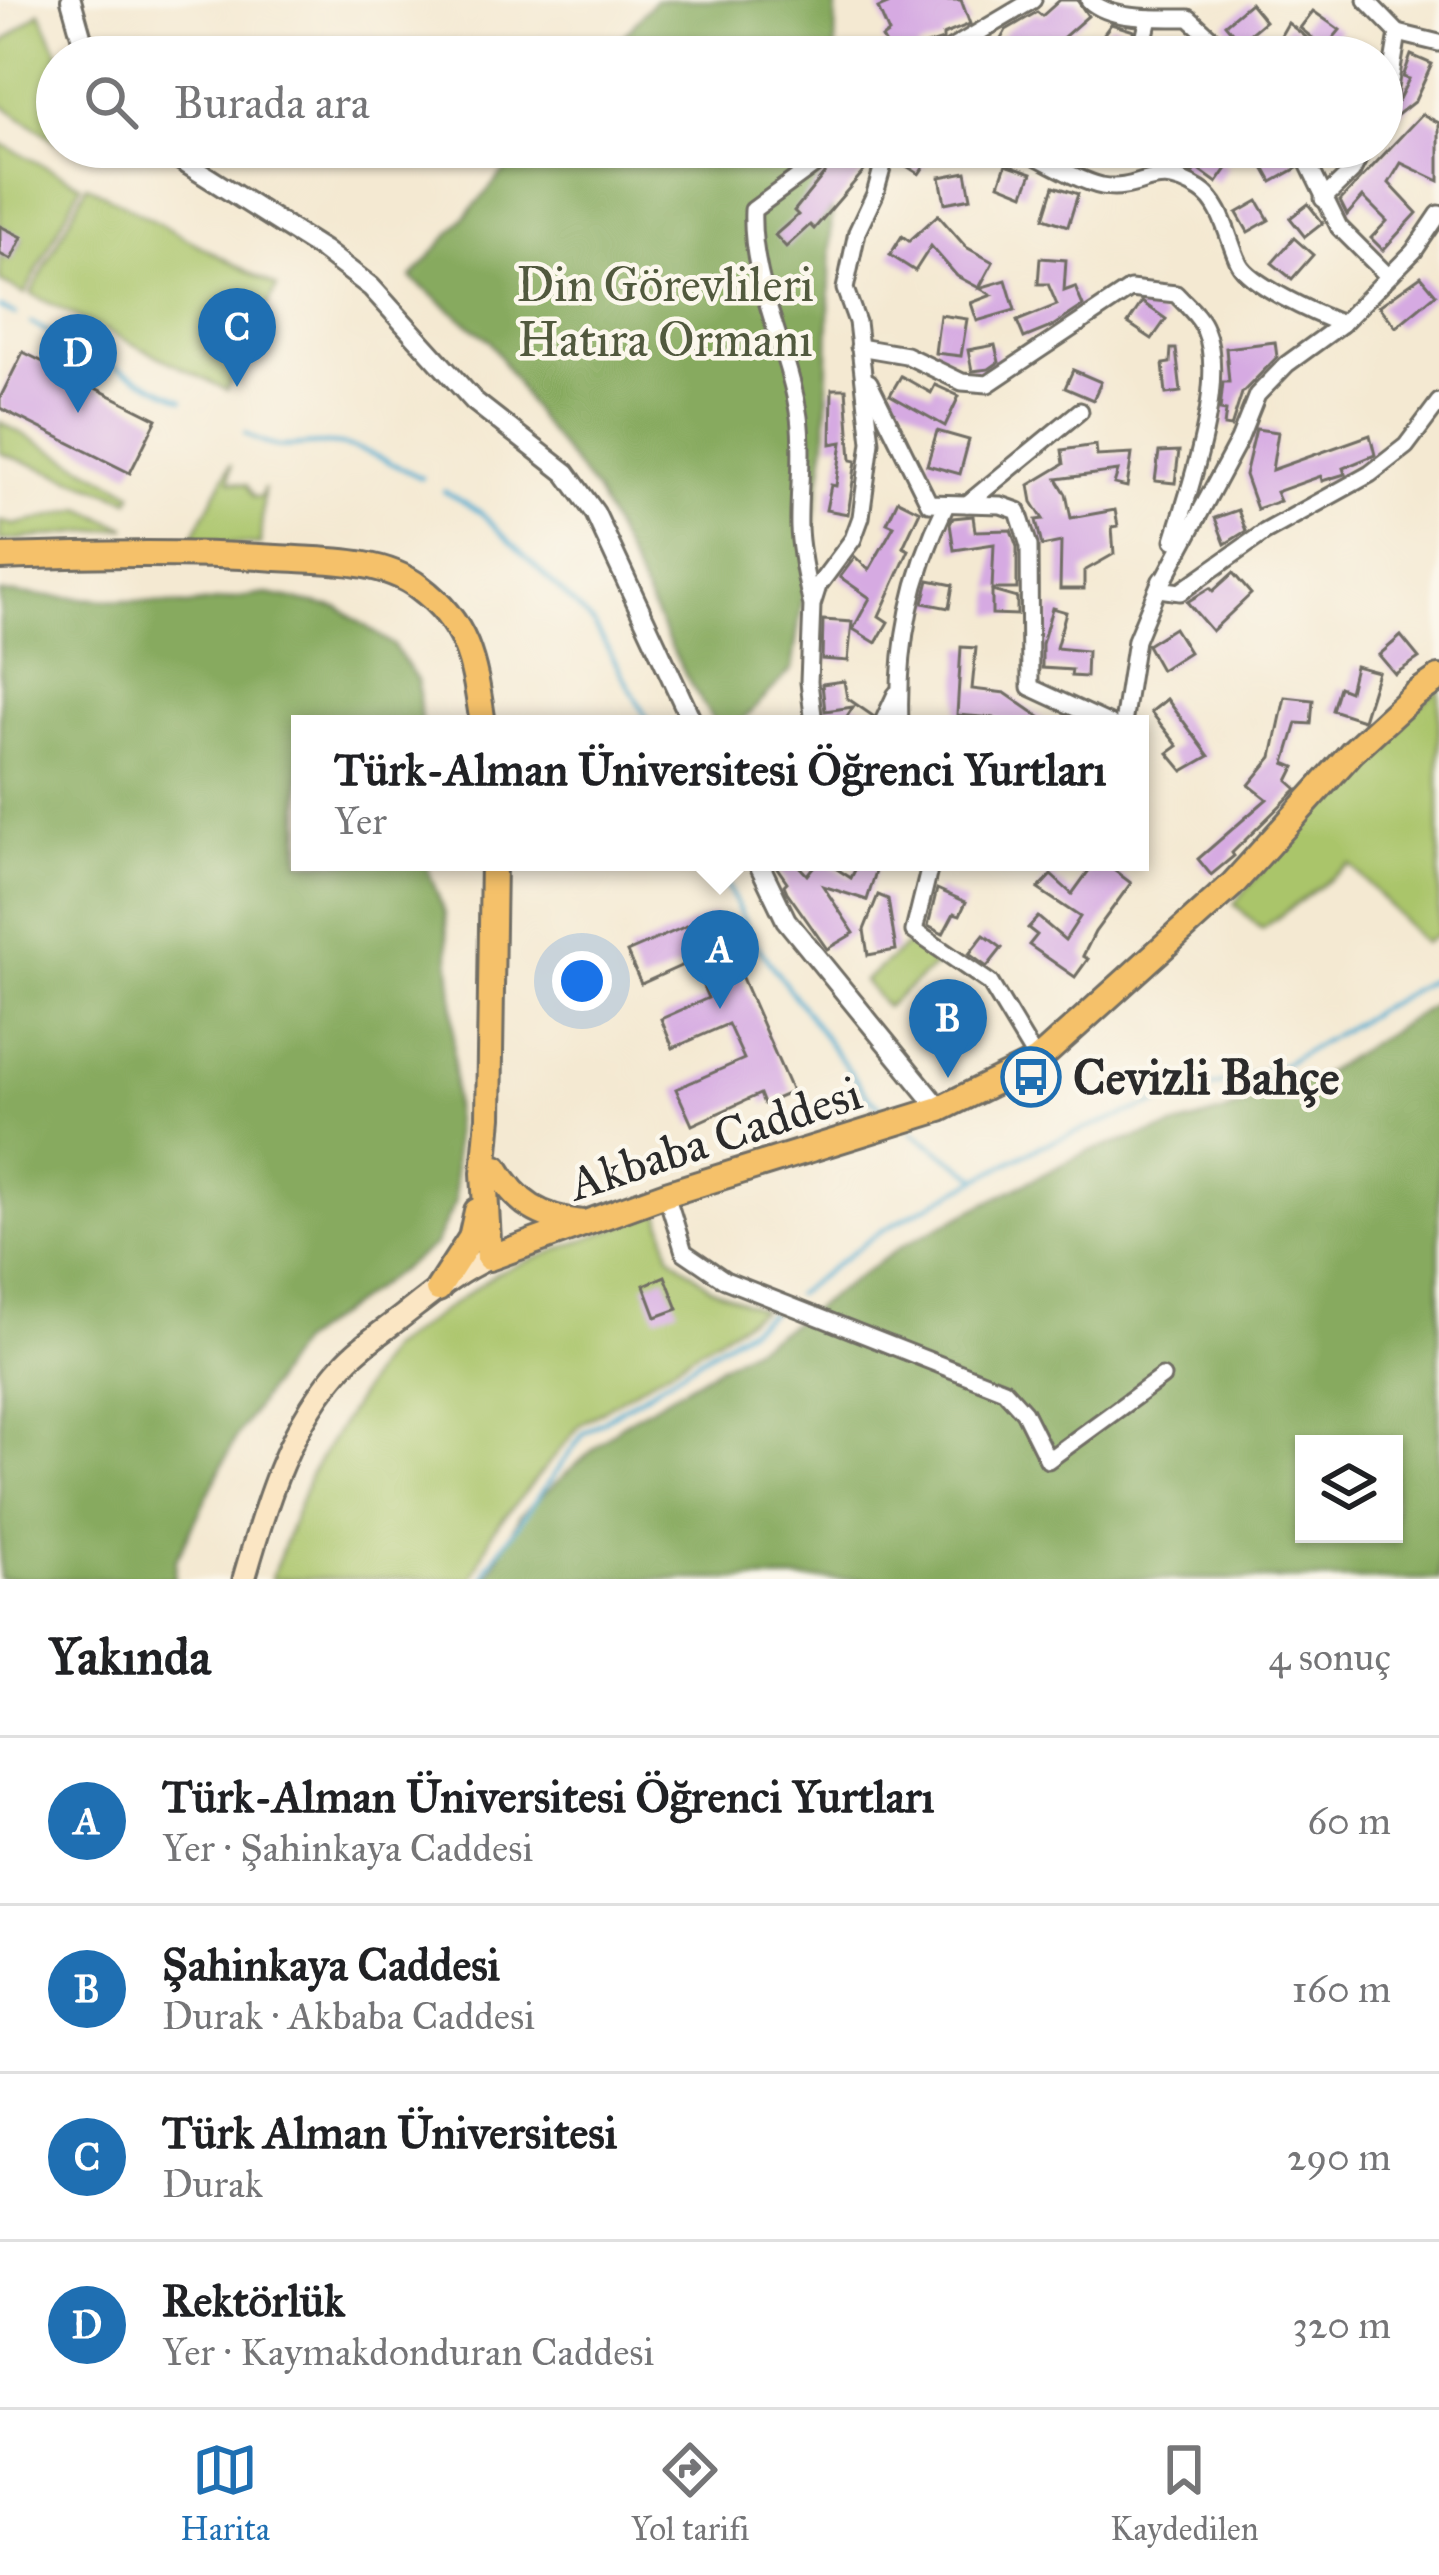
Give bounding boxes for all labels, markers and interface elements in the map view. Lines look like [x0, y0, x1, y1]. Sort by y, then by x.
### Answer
search box [36, 36, 1403, 168]
icon: search [78, 69, 144, 135]
text: Burada ara [174, 75, 370, 130]
park label: Din Görevlileri Hatıra Ormanı [516, 255, 814, 369]
pin: C [198, 288, 276, 387]
pin: D [39, 314, 117, 413]
popup [291, 715, 1149, 871]
text: Türk-Alman Üniversitesi Öğrenci Yurtları [334, 742, 1106, 797]
text: Yer [334, 797, 387, 845]
pin: A [681, 910, 759, 1009]
your location [552, 951, 612, 1011]
pin: B [909, 979, 987, 1078]
bus stop icon: Cevizli Bahçe [1000, 1046, 1062, 1108]
place label: Cevizli Bahçe [1073, 1048, 1340, 1108]
street label: Akbaba Caddesi [559, 1063, 869, 1214]
map controls [1295, 1435, 1403, 1543]
button: layers [1295, 1435, 1403, 1543]
text: Yakında [48, 1626, 211, 1688]
text: 4 sonuç [1269, 1633, 1391, 1681]
text: Türk-Alman Üniversitesi Öğrenci Yurtları [162, 1769, 934, 1824]
text: A [74, 1797, 100, 1845]
text: 60 m [1307, 1797, 1391, 1845]
text: Yer · Şahinkaya Caddesi [162, 1824, 533, 1872]
text: Şahinkaya Caddesi [162, 1937, 500, 1992]
text: B [74, 1965, 100, 2013]
text: 160 m [1292, 1965, 1391, 2013]
text: Durak · Akbaba Caddesi [162, 1992, 535, 2040]
text: Türk Alman Üniversitesi [162, 2105, 617, 2160]
text: C [74, 2133, 100, 2181]
text: 290 m [1287, 2133, 1391, 2181]
text: Durak [162, 2160, 263, 2208]
text: Rektörlük [162, 2273, 345, 2328]
text: D [72, 2301, 102, 2349]
text: 320 m [1292, 2301, 1391, 2349]
text: Yer · Kaymakdonduran Caddesi [162, 2328, 654, 2376]
tab: Harita [180, 2437, 270, 2549]
tab: Yol tarifi [631, 2437, 749, 2549]
tab: Kaydedilen [1110, 2437, 1259, 2549]

